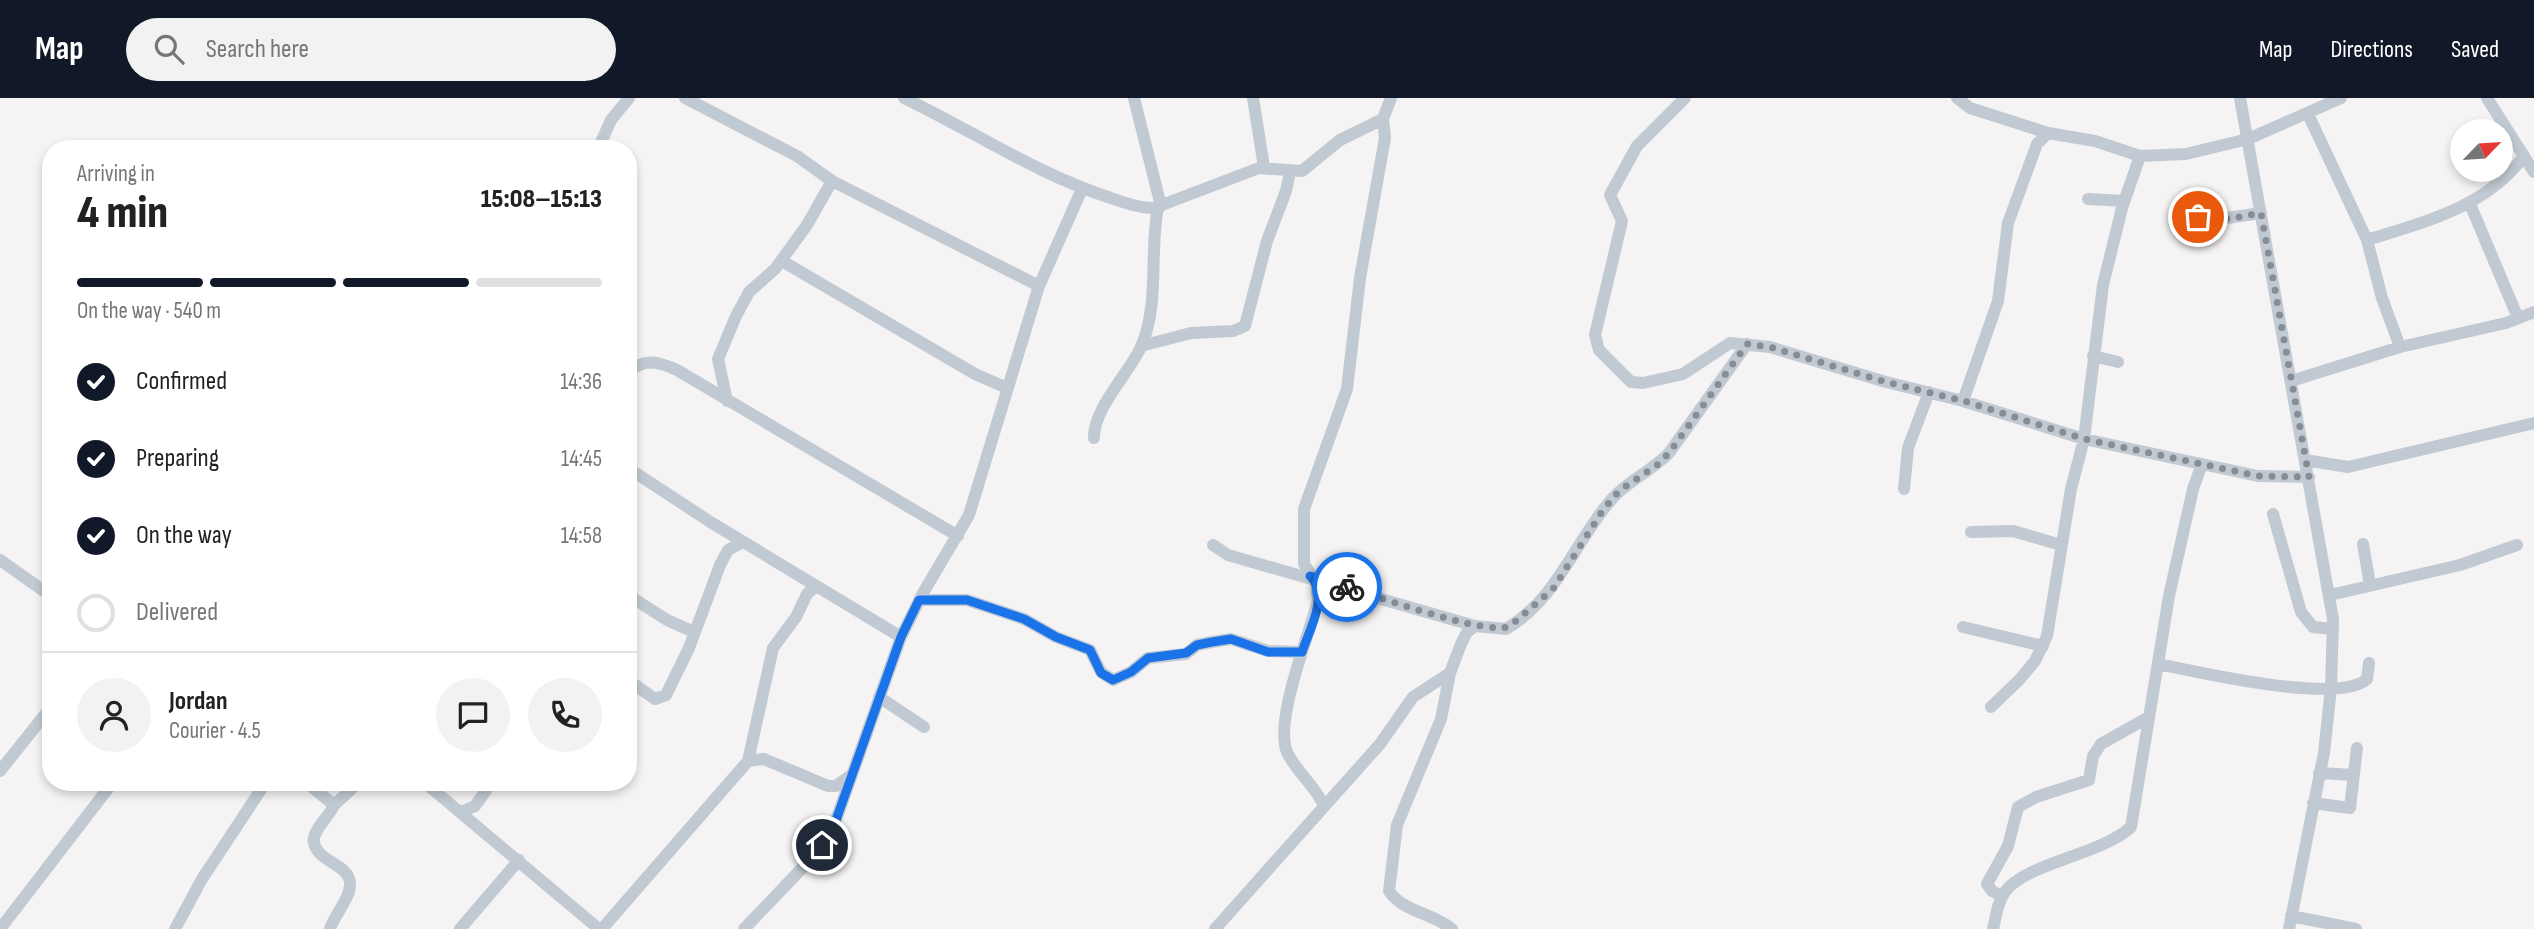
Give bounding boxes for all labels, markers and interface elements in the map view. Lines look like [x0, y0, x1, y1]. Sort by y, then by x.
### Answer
search box [126, 18, 616, 81]
text: Map [35, 29, 84, 69]
icon: search [150, 30, 188, 68]
text: Search here [206, 34, 309, 65]
text: Map [2259, 35, 2292, 64]
text: Directions [2330, 35, 2413, 64]
text: Saved [2451, 35, 2499, 64]
north arrow [2450, 119, 2513, 182]
map controls [2450, 119, 2513, 182]
text: Arriving in [77, 160, 155, 188]
text: 15:08–15:13 [481, 184, 602, 215]
text: 4 min [77, 186, 168, 241]
pin [2168, 187, 2228, 247]
icon: bag [2179, 198, 2217, 236]
text: On the way · 540 m [77, 297, 221, 325]
icon: check [77, 363, 115, 401]
text: Confirmed [136, 366, 227, 397]
text: 14:36 [560, 368, 602, 396]
icon: check [77, 440, 115, 478]
text: Preparing [136, 443, 219, 474]
text: 14:45 [561, 445, 602, 473]
icon: check [77, 517, 115, 555]
text: On the way [136, 520, 232, 551]
text: 14:58 [561, 522, 602, 550]
courier [1312, 552, 1382, 622]
icon: bike [1328, 568, 1366, 606]
text: Delivered [136, 597, 218, 628]
button: person [77, 678, 151, 752]
button: chat [436, 678, 510, 752]
button: phone [528, 678, 602, 752]
text: Jordan [169, 686, 227, 717]
text: Courier · 4.5 [169, 717, 261, 745]
pin [792, 815, 852, 875]
icon: home [803, 826, 841, 864]

